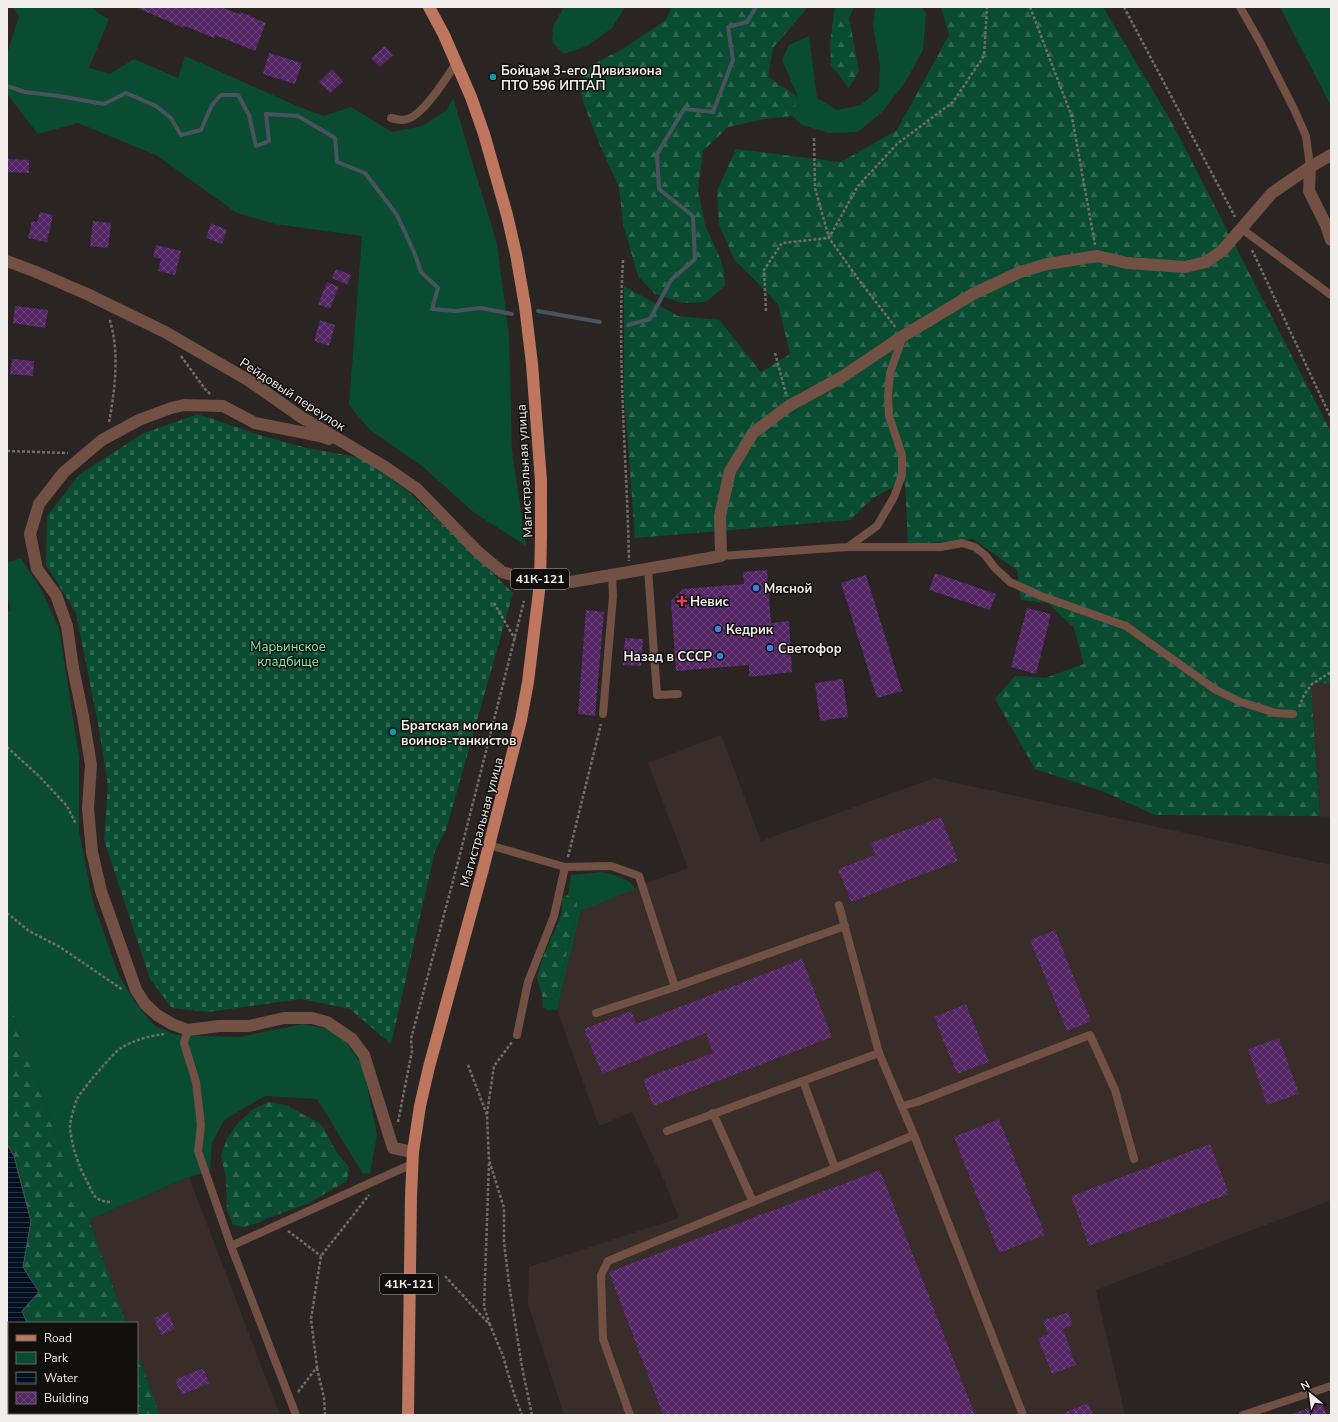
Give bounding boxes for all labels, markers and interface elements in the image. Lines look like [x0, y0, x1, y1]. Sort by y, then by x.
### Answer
place label: Бойцам 3-его Дивизиона ПТО 596 ИПТАП [501, 62, 662, 95]
marker: Бойцам 3-его Дивизиона ПТО 596 ИПТАП [488, 72, 498, 82]
street label: Рейдовый переулок [236, 354, 349, 436]
street label: Магистральная улица [513, 404, 537, 538]
road number: 41К-121 [511, 569, 569, 589]
place label: Мясной [764, 580, 812, 598]
marker: Мясной [751, 583, 761, 593]
place label: Невис [690, 593, 730, 611]
marker: Невис [677, 596, 687, 606]
place label: Кедрик [726, 621, 774, 639]
marker: Кедрик [713, 624, 723, 634]
park label: Марьинское кладбище [250, 638, 326, 671]
place label: Светофор [778, 640, 842, 658]
marker: Светофор [765, 643, 775, 653]
place label: Назад в СССР [624, 648, 713, 666]
marker: Назад в СССР [715, 651, 725, 661]
place label: Братская могила воинов-танкистов [401, 717, 516, 750]
marker: Братская могила воинов-танкистов [388, 727, 398, 737]
street label: Магистральная улица [456, 755, 508, 889]
road number: 41К-121 [380, 1274, 438, 1294]
legend [8, 1322, 138, 1414]
text: Road [44, 1330, 72, 1346]
text: Park [44, 1350, 69, 1366]
text: Water [44, 1370, 78, 1386]
north arrow [1290, 1374, 1330, 1414]
text: N [1298, 1377, 1313, 1394]
text: Building [44, 1390, 89, 1406]

